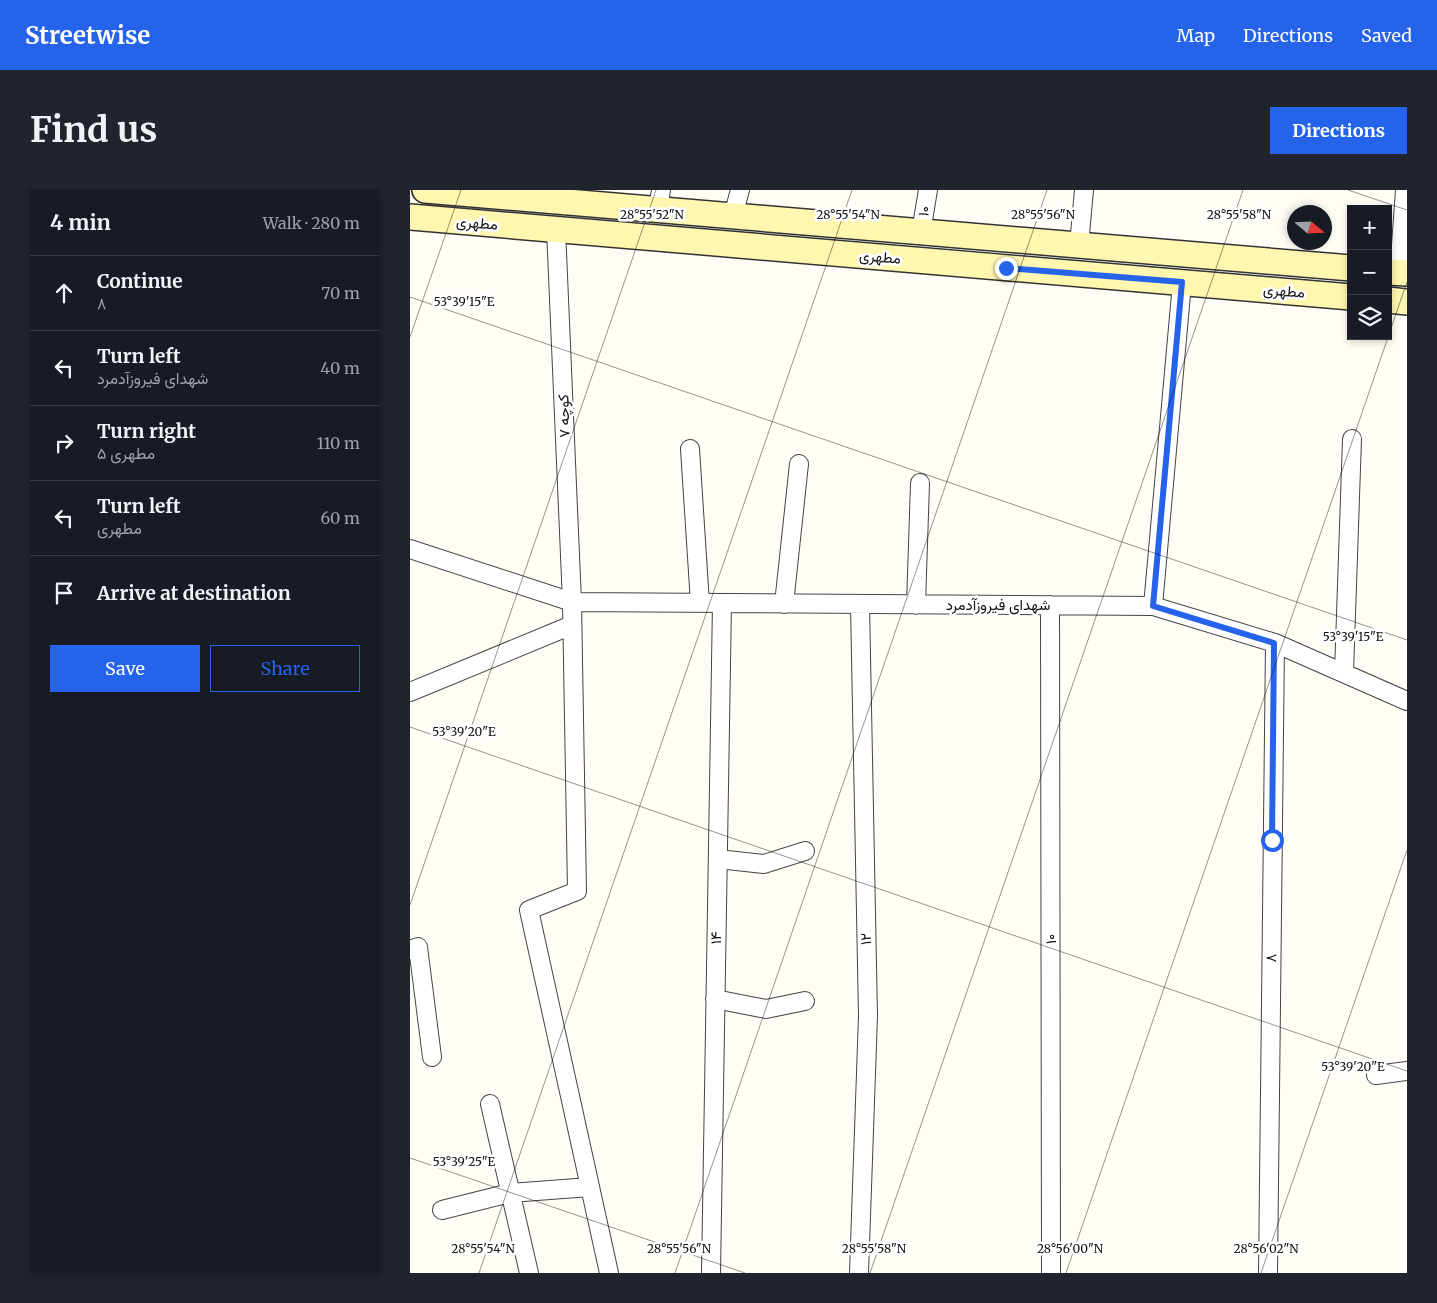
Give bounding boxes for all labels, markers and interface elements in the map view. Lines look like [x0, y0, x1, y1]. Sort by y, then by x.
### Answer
text: Streetwise [25, 20, 150, 51]
text: Map [1177, 24, 1215, 47]
text: Directions [1243, 24, 1333, 47]
text: Saved [1361, 24, 1412, 47]
button: Directions [1270, 107, 1407, 154]
text: Find us [30, 108, 157, 152]
street label: ۱۰ [913, 204, 934, 218]
north arrow [1287, 205, 1332, 250]
map controls [1347, 205, 1392, 340]
button: + [1347, 205, 1392, 250]
text: 28°55'52"N [620, 207, 685, 222]
text: 28°55'54"N [816, 207, 880, 222]
text: 28°55'56"N [1011, 207, 1076, 222]
text: 28°55'58"N [1207, 207, 1272, 222]
text: 4 min [50, 209, 111, 236]
street label: مطهری [455, 211, 499, 235]
text: Walk · 280 m [263, 213, 360, 233]
street label: مطهری [858, 245, 902, 269]
button: − [1347, 250, 1392, 295]
route end [995, 257, 1018, 280]
text: Continue [97, 269, 183, 293]
icon: ahead [50, 279, 78, 307]
street label: مطهری [1262, 279, 1306, 303]
text: 70 m [321, 283, 360, 303]
text: ۸ [97, 293, 106, 313]
text: 53°39'15"E [434, 294, 495, 309]
button: layers [1347, 295, 1392, 340]
text: Turn left [97, 344, 181, 368]
icon: left [50, 354, 78, 382]
text: 40 m [320, 358, 360, 378]
text: شهدای فیروزآدمرد [97, 368, 208, 388]
street label: کوچه ۷ [553, 394, 575, 438]
text: Turn right [97, 419, 196, 443]
icon: right [50, 429, 78, 457]
text: 110 m [317, 433, 360, 453]
text: مطهری ۵ [97, 443, 155, 463]
text: Turn left [97, 494, 181, 518]
icon: left [50, 504, 78, 532]
text: 60 m [320, 508, 360, 528]
text: مطهری [97, 518, 142, 538]
icon: arrive [50, 579, 78, 607]
text: Arrive at destination [97, 581, 291, 605]
street label: شهدای فیروزآدمرد [946, 595, 1050, 615]
text: 53°39'15"E [1323, 629, 1384, 644]
button: Save [50, 645, 200, 692]
button: Share [210, 645, 360, 692]
text: 53°39'20"E [432, 724, 496, 739]
route start [1261, 829, 1284, 852]
street label: ۱۴ [706, 931, 725, 945]
street label: ۱۲ [856, 933, 875, 945]
street label: ۱۰ [1041, 934, 1060, 944]
street label: ۸ [1261, 953, 1280, 963]
text: 53°39'20"E [1321, 1059, 1385, 1074]
text: 53°39'25"E [433, 1154, 496, 1169]
text: 28°55'54"N [451, 1241, 515, 1256]
text: 28°55'56"N [647, 1241, 712, 1256]
text: 28°55'58"N [842, 1241, 907, 1256]
text: 28°56'00"N [1037, 1241, 1104, 1256]
text: 28°56'02"N [1234, 1241, 1299, 1256]

